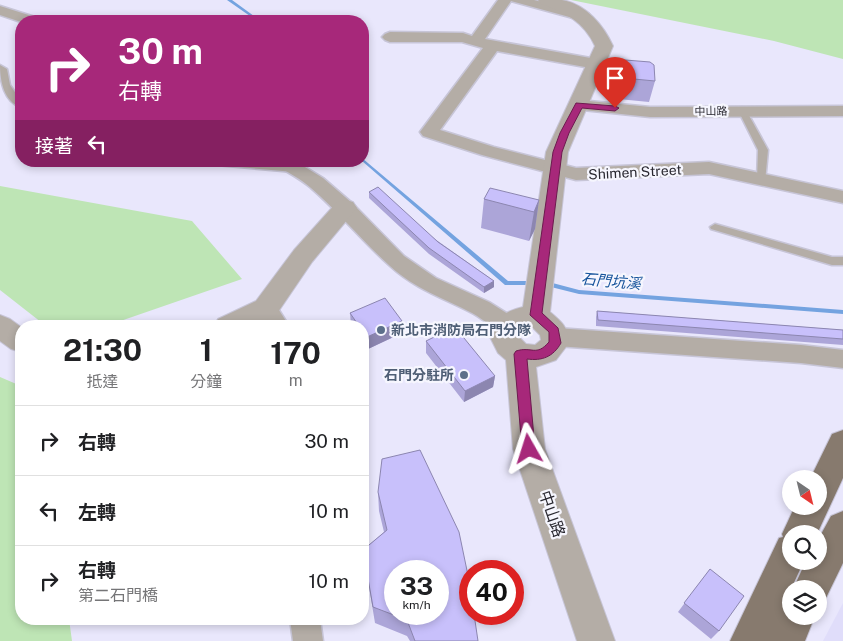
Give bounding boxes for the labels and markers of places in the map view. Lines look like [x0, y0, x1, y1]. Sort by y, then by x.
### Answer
pin [594, 57, 636, 108]
place label: 新北市消防局石門分隊 [391, 322, 531, 338]
marker: 新北市消防局石門分隊 [375, 324, 387, 336]
place label: 石門分駐所 [384, 367, 454, 383]
marker: 石門分駐所 [458, 369, 470, 381]

